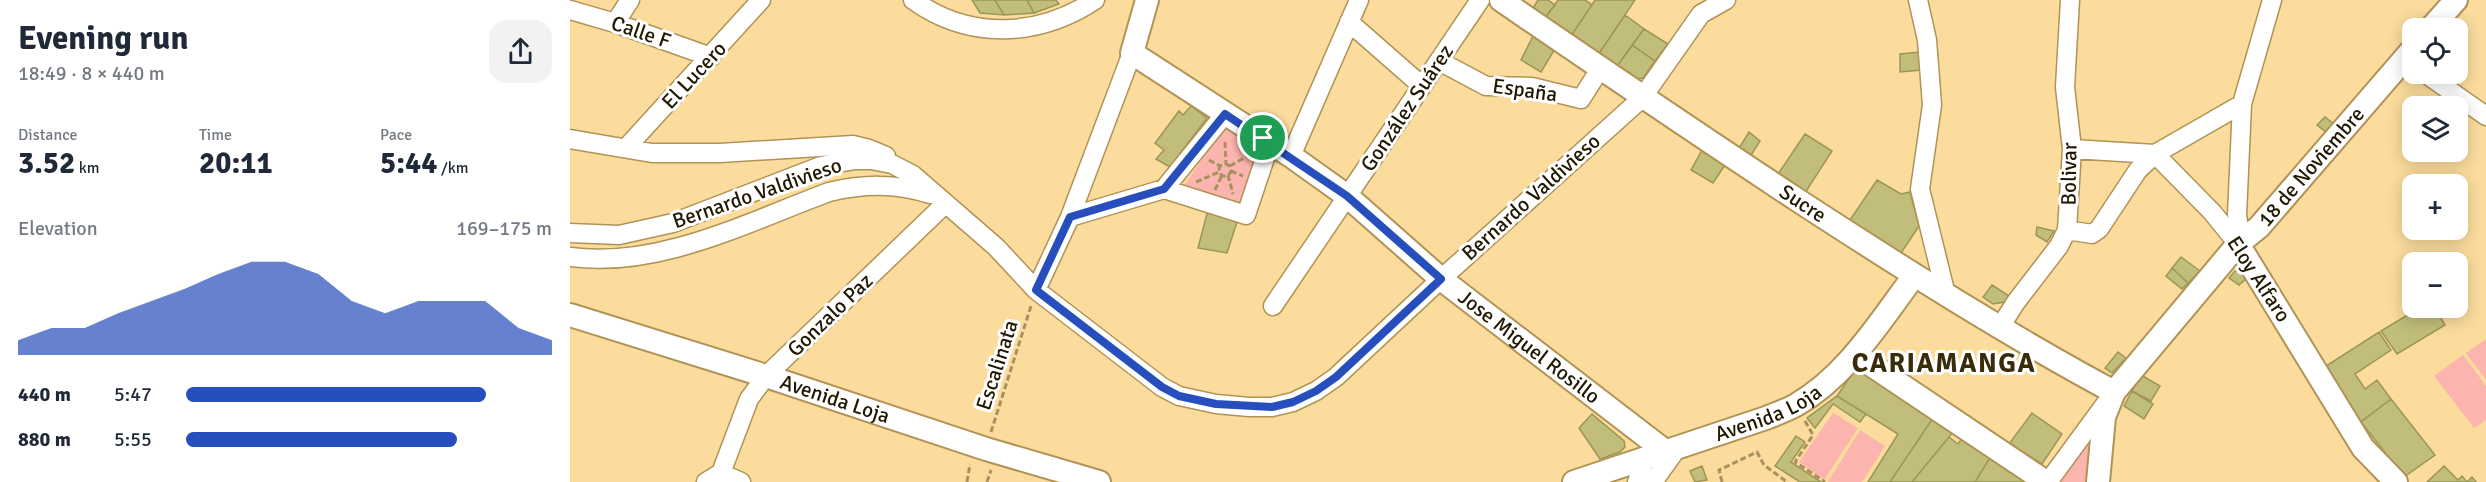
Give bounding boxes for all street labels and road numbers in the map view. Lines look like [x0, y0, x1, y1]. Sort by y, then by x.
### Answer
street label: Calle F [608, 10, 674, 54]
street label: El Lucero [656, 36, 732, 114]
street label: González Suárez [1355, 40, 1459, 176]
street label: España [1491, 73, 1559, 107]
street label: 18 de Noviembre [2252, 102, 2370, 232]
street label: Bernardo Valdivieso [1456, 128, 1606, 266]
street label: Bolivar [2055, 142, 2083, 206]
street label: Bernardo Valdivieso [669, 152, 845, 234]
street label: Sucre [1774, 179, 1831, 228]
street label: Eloy Alfaro [2222, 231, 2296, 327]
street label: Gonzalo Paz [782, 268, 878, 362]
street label: Jose Miguel Rosillo [1453, 284, 1605, 410]
street label: Escalinata [970, 317, 1024, 413]
street label: Avenida Loja [777, 369, 893, 429]
street label: Avenida Loja [1711, 379, 1827, 447]

